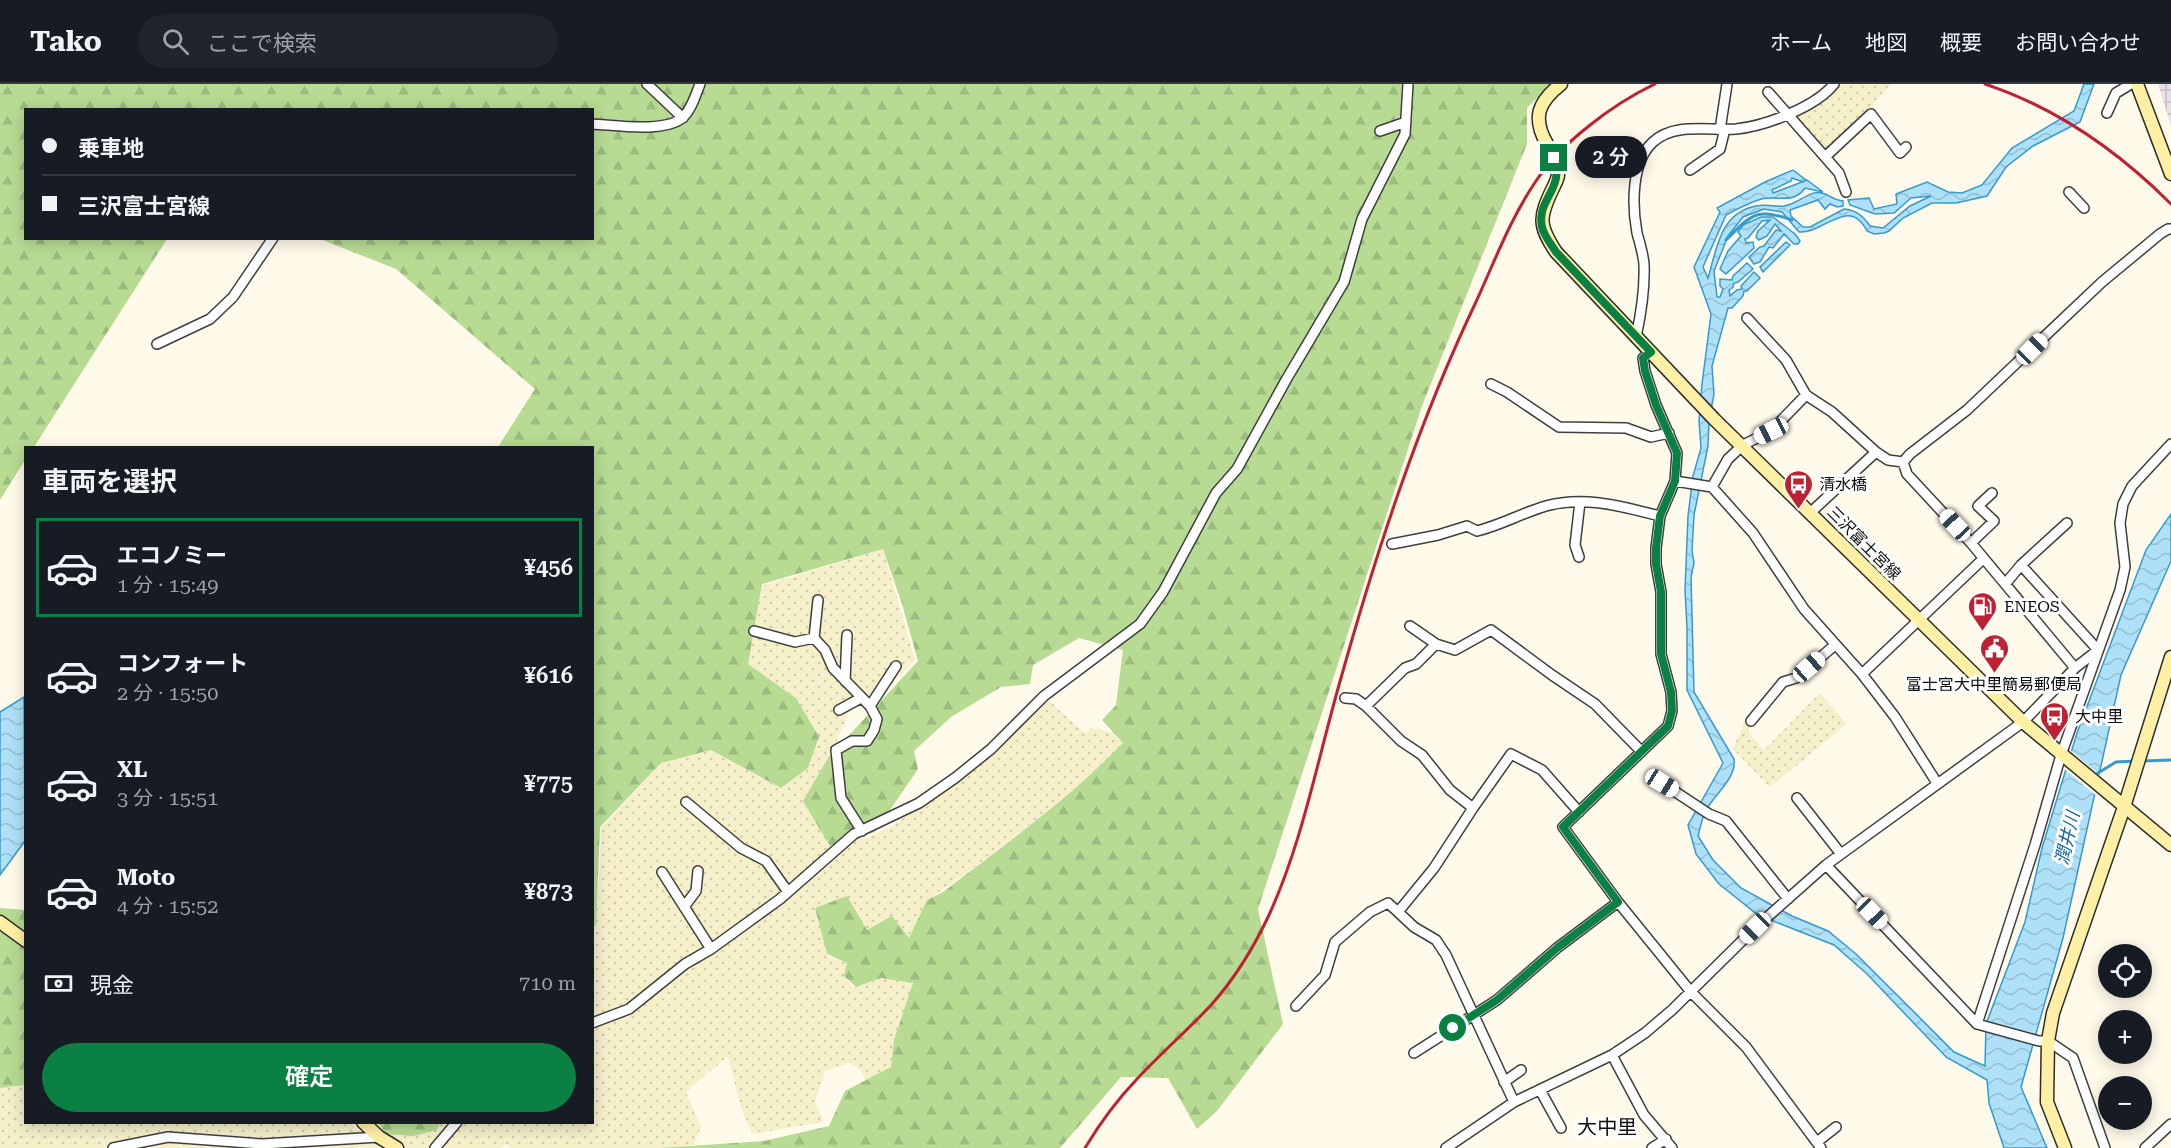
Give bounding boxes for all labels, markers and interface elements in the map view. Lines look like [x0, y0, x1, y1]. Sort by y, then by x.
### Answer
search box [138, 14, 558, 68]
text: Tako [30, 25, 102, 58]
icon: search [159, 25, 192, 58]
text: ここで検索 [207, 31, 317, 56]
text: ホーム [1770, 31, 1832, 55]
text: 地図 [1865, 31, 1907, 55]
text: 概要 [1940, 31, 1982, 55]
text: お問い合わせ [2015, 31, 2141, 55]
text: 乗車地 [78, 136, 144, 161]
callout: 2 分 [1575, 137, 1647, 179]
route end [1540, 144, 1567, 171]
text: 2 分 [1593, 145, 1629, 169]
text: 三沢富士宮線 [78, 194, 210, 219]
car [2013, 330, 2051, 368]
car [1751, 415, 1791, 447]
text: 車両を選択 [42, 466, 177, 498]
bus stop icon: 清水橋 [1782, 468, 1814, 510]
place label: 清水橋 [1819, 475, 1867, 494]
street label: 三沢富士宮線 [1823, 502, 1905, 584]
car [1936, 506, 1974, 544]
icon: car [45, 541, 99, 595]
text: エコノミー [117, 543, 227, 568]
text: ¥456 [524, 555, 573, 580]
text: 1 分 · 15:49 [117, 573, 218, 597]
fuel station icon: ENEOS [1967, 590, 1999, 632]
place label: ENEOS [2004, 597, 2060, 616]
public building icon: 富士宮大中里簡易郵便局 [1978, 632, 2010, 674]
car [1790, 648, 1828, 686]
icon: car [45, 649, 99, 703]
text: コンフォート [117, 651, 248, 676]
text: ¥616 [524, 663, 573, 688]
place label: 富士宮大中里簡易郵便局 [1906, 675, 2082, 694]
text: 2 分 · 15:50 [117, 681, 218, 705]
bus stop icon: 大中里 [2038, 700, 2070, 742]
place label: 大中里 [2075, 707, 2123, 726]
icon: car [45, 757, 99, 811]
text: XL [117, 757, 147, 782]
car [1642, 766, 1682, 800]
text: ¥775 [524, 771, 573, 796]
text: 3 分 · 15:51 [117, 786, 218, 810]
water label: 潤井川 [2051, 807, 2084, 867]
icon: car [45, 865, 99, 919]
text: Moto [117, 865, 175, 890]
text: ¥873 [524, 879, 573, 904]
text: 4 分 · 15:52 [117, 894, 218, 918]
car [1853, 894, 1891, 932]
car [1736, 909, 1774, 947]
map controls [2098, 944, 2152, 1130]
button: locate [2098, 944, 2152, 998]
icon: cash [42, 967, 75, 1000]
text: 710 m [519, 971, 576, 995]
text: 現金 [90, 973, 134, 998]
button: + [2098, 1010, 2152, 1064]
route start [1439, 1014, 1466, 1041]
button: 確定 [42, 1043, 576, 1112]
button: − [2098, 1076, 2152, 1130]
district label: 大中里 [1577, 1115, 1637, 1139]

